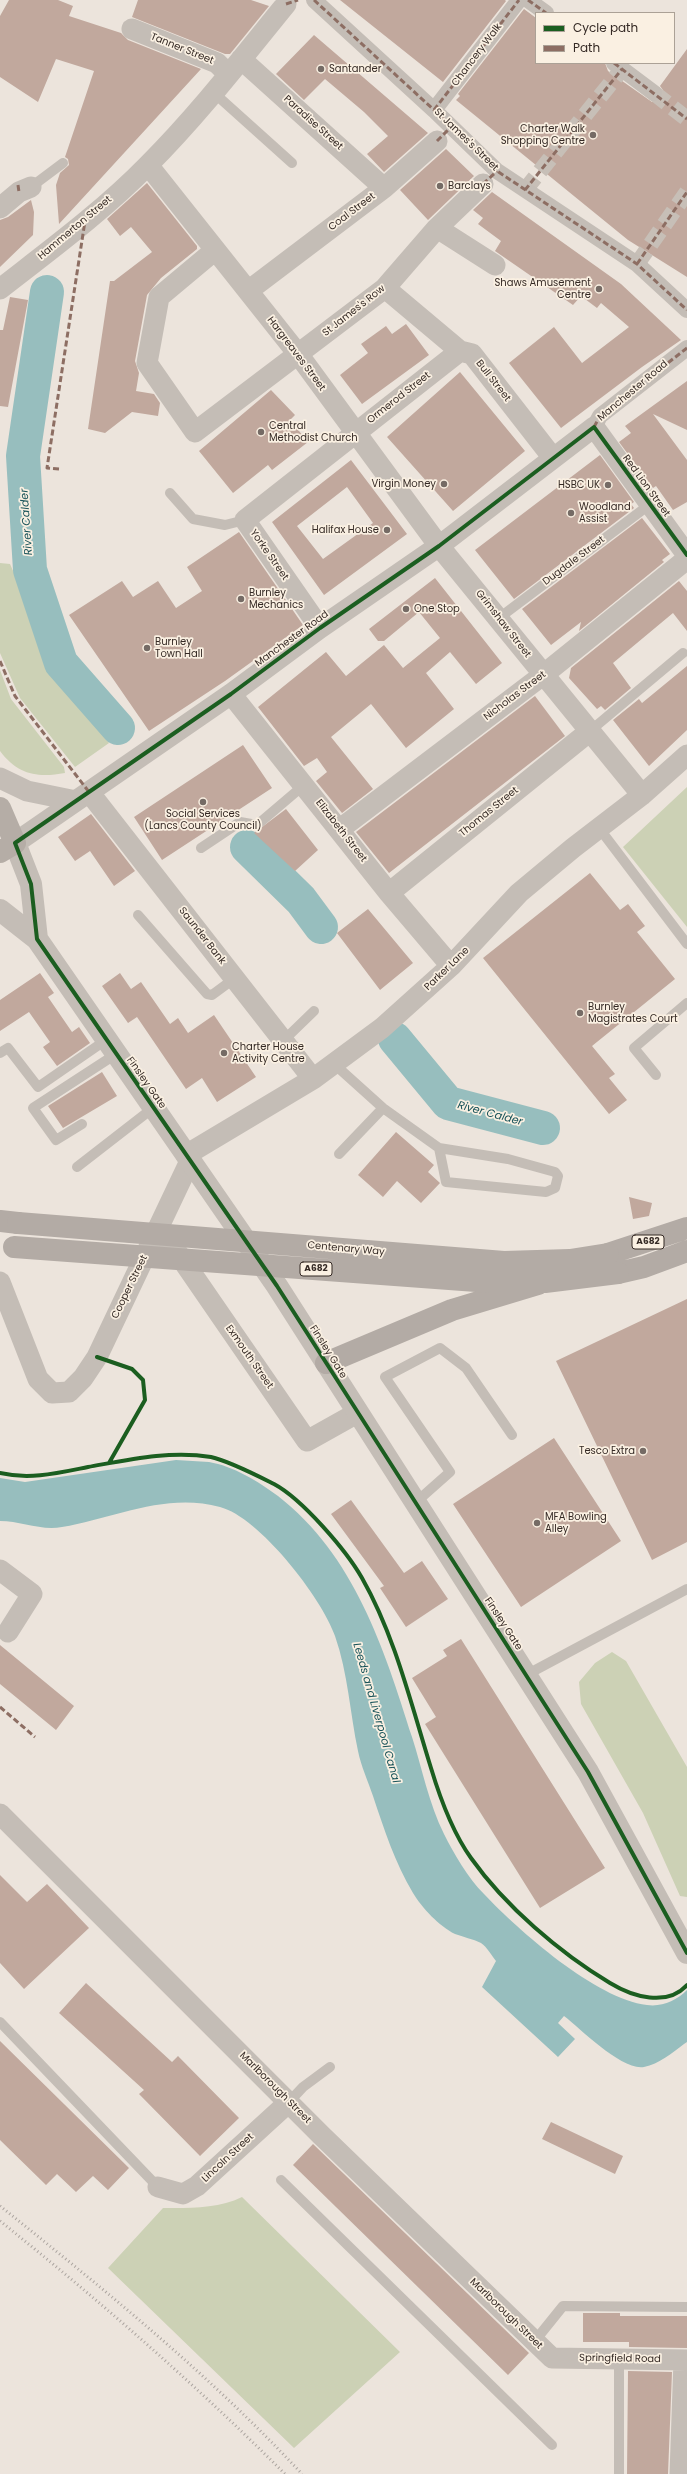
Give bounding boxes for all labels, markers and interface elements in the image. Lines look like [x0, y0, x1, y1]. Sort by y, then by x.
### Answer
legend [535, 12, 675, 64]
text: Cycle path [573, 19, 638, 36]
street label: Chancery Walk [449, 21, 505, 89]
street label: Tanner Street [149, 31, 215, 67]
text: Path [573, 39, 600, 56]
place label: Santander [329, 63, 382, 75]
marker: Santander [316, 64, 326, 74]
street label: Paradise Street [281, 93, 345, 153]
street label: St James's Street [431, 106, 501, 174]
place label: Charter Walk Shopping Centre [501, 123, 585, 146]
marker: Charter Walk Shopping Centre [588, 130, 598, 140]
place label: Barclays [448, 180, 491, 192]
marker: Barclays [435, 181, 445, 191]
street label: Coal Street [326, 191, 378, 233]
street label: Hammerton Street [36, 194, 114, 262]
place label: Shaws Amusement Centre [494, 277, 591, 300]
street label: St James's Row [320, 283, 388, 339]
marker: Shaws Amusement Centre [594, 284, 604, 294]
street label: Hargreaves Street [264, 315, 328, 393]
street label: Bull Street [473, 358, 513, 404]
street label: Manchester Road [595, 358, 671, 424]
street label: Ormerod Street [365, 370, 433, 426]
place label: Central Methodist Church [269, 420, 358, 444]
marker: Central Methodist Church [256, 427, 266, 437]
street label: Red Lion Street [620, 453, 672, 519]
place label: Virgin Money [372, 478, 436, 490]
marker: Virgin Money [439, 479, 449, 489]
place label: HSBC UK [558, 479, 600, 491]
marker: HSBC UK [603, 480, 613, 490]
water label: River Calder [18, 488, 36, 556]
place label: Woodland Assist [579, 501, 631, 524]
marker: Woodland Assist [566, 508, 576, 518]
place label: Halifax House [312, 524, 379, 536]
marker: Halifax House [382, 525, 392, 535]
street label: Yorke Street [247, 527, 291, 583]
street label: Dugdale Street [541, 534, 607, 588]
place label: Burnley Mechanics [249, 587, 303, 610]
street label: Grimshaw Street [473, 588, 533, 660]
marker: Burnley Mechanics [236, 594, 246, 604]
place label: One Stop [414, 603, 460, 615]
marker: One Stop [401, 604, 411, 614]
street label: Manchester Road [253, 608, 331, 670]
place label: Burnley Town Hall [155, 636, 203, 660]
marker: Burnley Town Hall [142, 643, 152, 653]
street label: Nicholas Street [482, 669, 548, 723]
street label: Thomas Street [457, 785, 521, 839]
marker: Social Services (Lancs County Council) [198, 797, 208, 807]
street label: Elizabeth Street [313, 797, 369, 865]
place label: Social Services (Lancs County Council) [144, 808, 262, 832]
street label: Saunder Bank [176, 905, 228, 967]
street label: Parker Lane [422, 945, 472, 993]
place label: Burnley Magistrates Court [588, 1001, 678, 1024]
marker: Burnley Magistrates Court [575, 1008, 585, 1018]
place label: Charter House Activity Centre [232, 1041, 305, 1064]
marker: Charter House Activity Centre [219, 1048, 229, 1058]
street label: Finsley Gate [124, 1055, 168, 1111]
water label: River Calder [456, 1099, 524, 1129]
road number: A682 [632, 1235, 664, 1249]
street label: Centenary Way [307, 1240, 385, 1258]
street label: Cooper Street [109, 1253, 151, 1321]
road number: A682 [300, 1262, 332, 1276]
street label: Exmouth Street [223, 1323, 275, 1391]
street label: Finsley Gate [307, 1323, 349, 1381]
place label: Tesco Extra [579, 1445, 635, 1457]
marker: Tesco Extra [638, 1446, 648, 1456]
place label: MFA Bowling Alley [545, 1511, 607, 1534]
marker: MFA Bowling Alley [532, 1518, 542, 1528]
street label: Finsley Gate [482, 1595, 524, 1653]
water label: Leeds and Liverpool Canal [350, 1641, 402, 1785]
street label: Marlborough Street [237, 2050, 313, 2126]
street label: Lincoln Street [200, 2131, 256, 2185]
street label: Marlborough Street [467, 2276, 545, 2352]
street label: Springfield Road [579, 2352, 661, 2366]

